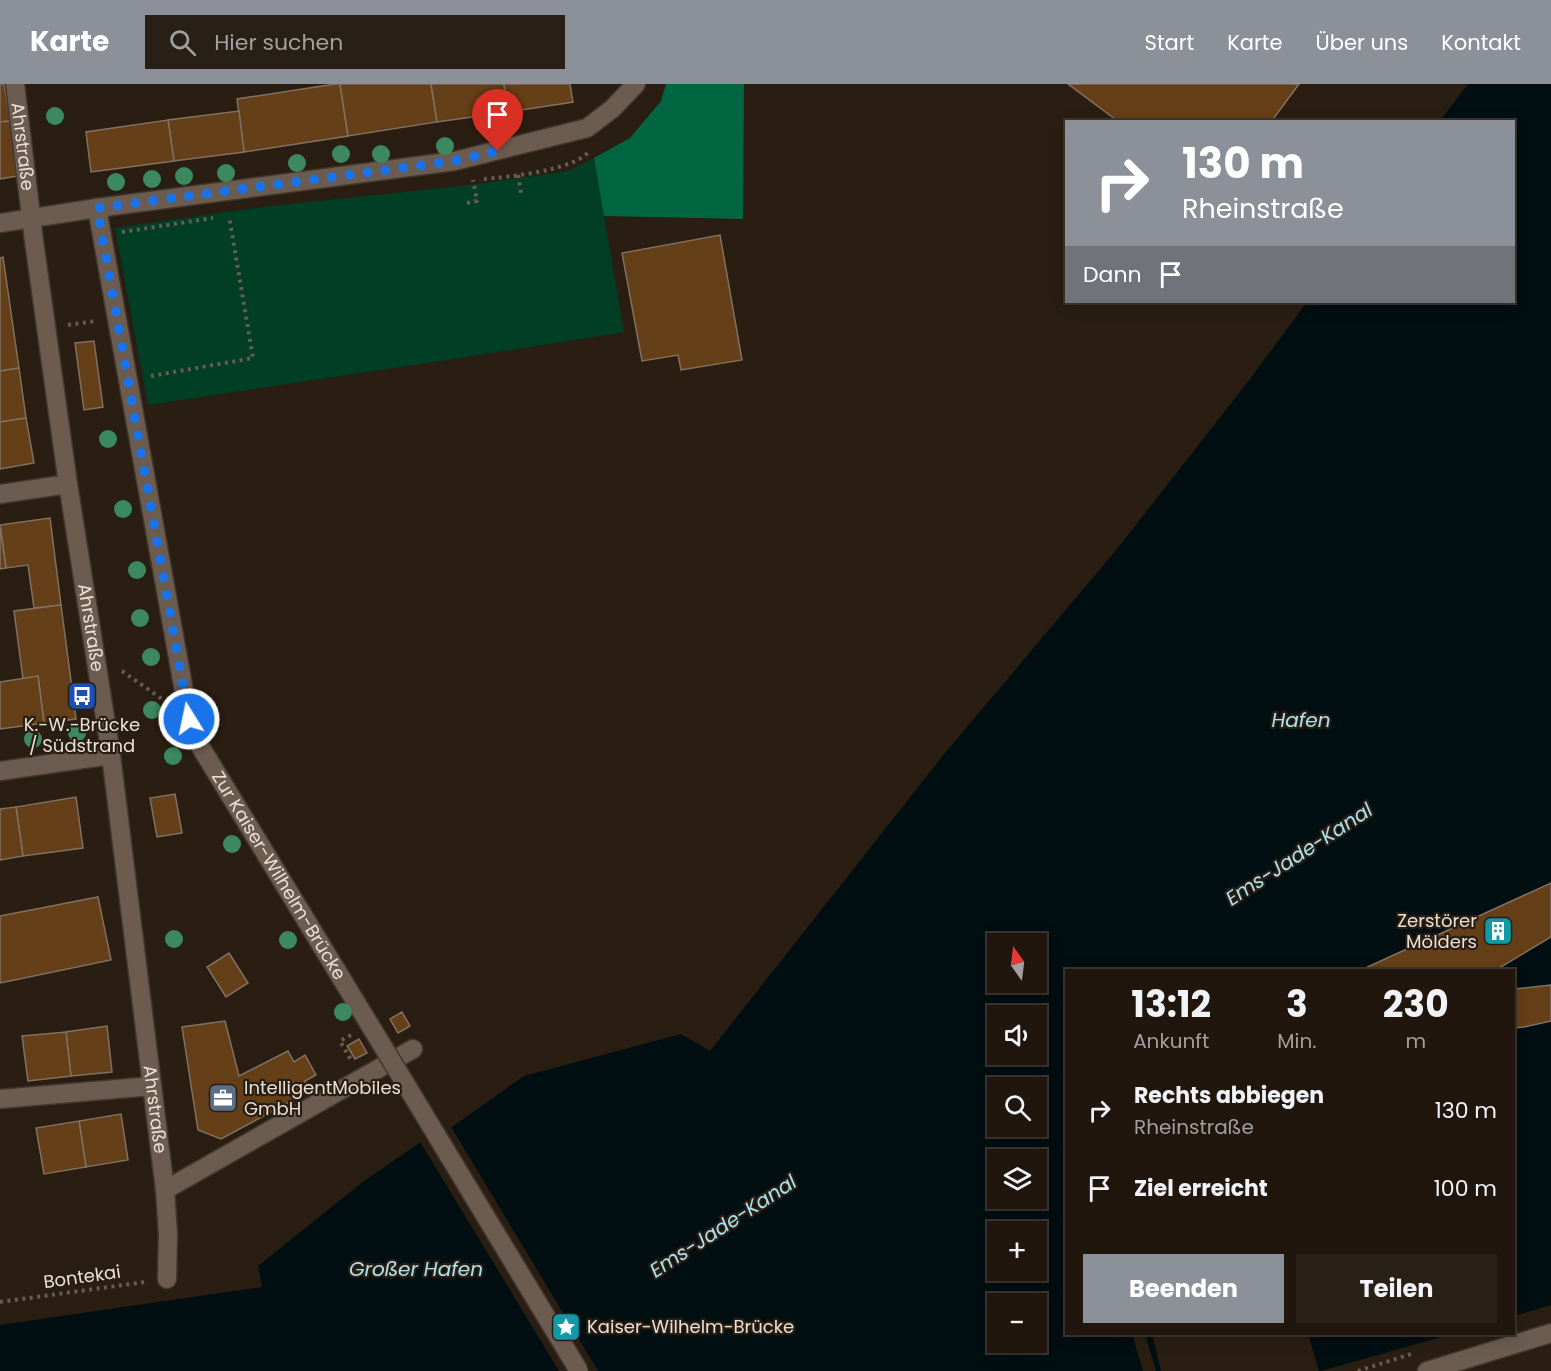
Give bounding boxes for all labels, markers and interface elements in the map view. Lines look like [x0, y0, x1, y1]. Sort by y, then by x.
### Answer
search box [145, 15, 565, 69]
text: Karte [30, 22, 109, 61]
icon: search [166, 26, 199, 59]
text: Hier suchen [214, 27, 343, 58]
text: Start [1145, 28, 1194, 57]
text: Karte [1227, 28, 1283, 57]
text: Über uns [1316, 28, 1408, 57]
text: Kontakt [1441, 28, 1521, 57]
pin [472, 89, 523, 151]
icon: arrive [481, 98, 514, 131]
street label: Ahrstraße [5, 101, 41, 192]
text: 130 m [1182, 134, 1304, 193]
icon: right [1083, 144, 1161, 222]
text: Rheinstraße [1182, 190, 1344, 227]
icon: arrive [1154, 258, 1187, 291]
text: Dann [1083, 259, 1142, 290]
street label: Ahrstraße [72, 582, 111, 673]
bus stop icon: K.-W.-Brücke / Südstrand [66, 680, 98, 712]
position arrow [157, 687, 221, 751]
water label: Hafen [1271, 706, 1331, 734]
place label: K.-W.-Brücke / Südstrand [24, 712, 140, 758]
street label: Zur Kaiser-Wilhelm-Brücke [206, 766, 352, 984]
water label: Ems-Jade-Kanal [1220, 796, 1378, 912]
place label: Zerstörer Mölders [1397, 908, 1477, 954]
building icon: Zerstörer Mölders [1482, 915, 1514, 947]
north arrow [987, 933, 1047, 993]
map controls [987, 933, 1047, 1353]
text: 13:12 [1131, 979, 1211, 1030]
text: 3 [1286, 979, 1308, 1030]
text: 230 [1383, 979, 1449, 1030]
button: sound [987, 1005, 1047, 1065]
text: Ankunft [1133, 1027, 1209, 1055]
text: Min. [1277, 1027, 1316, 1055]
text: m [1405, 1027, 1426, 1055]
street label: Ahrstraße [138, 1064, 173, 1155]
place label: IntelligentMobiles GmbH [244, 1075, 401, 1121]
button: search [987, 1077, 1047, 1137]
text: Rechts abbiegen [1134, 1080, 1324, 1111]
office icon: IntelligentMobiles GmbH [207, 1082, 239, 1114]
icon: right [1083, 1094, 1116, 1127]
text: 130 m [1435, 1095, 1497, 1126]
text: Rheinstraße [1134, 1113, 1254, 1141]
button: layers [987, 1149, 1047, 1209]
water label: Ems-Jade-Kanal [644, 1168, 802, 1284]
icon: arrive [1083, 1172, 1116, 1205]
text: Ziel erreicht [1134, 1173, 1268, 1204]
text: 100 m [1434, 1173, 1497, 1204]
button: + [987, 1221, 1047, 1281]
button: Beenden [1083, 1254, 1284, 1323]
button: Teilen [1296, 1254, 1497, 1323]
water label: Großer Hafen [349, 1255, 483, 1283]
street label: Bontekai [42, 1259, 122, 1294]
button: − [987, 1293, 1047, 1353]
place icon: Kaiser-Wilhelm-Brücke [550, 1311, 582, 1343]
place label: Kaiser-Wilhelm-Brücke [587, 1314, 794, 1339]

